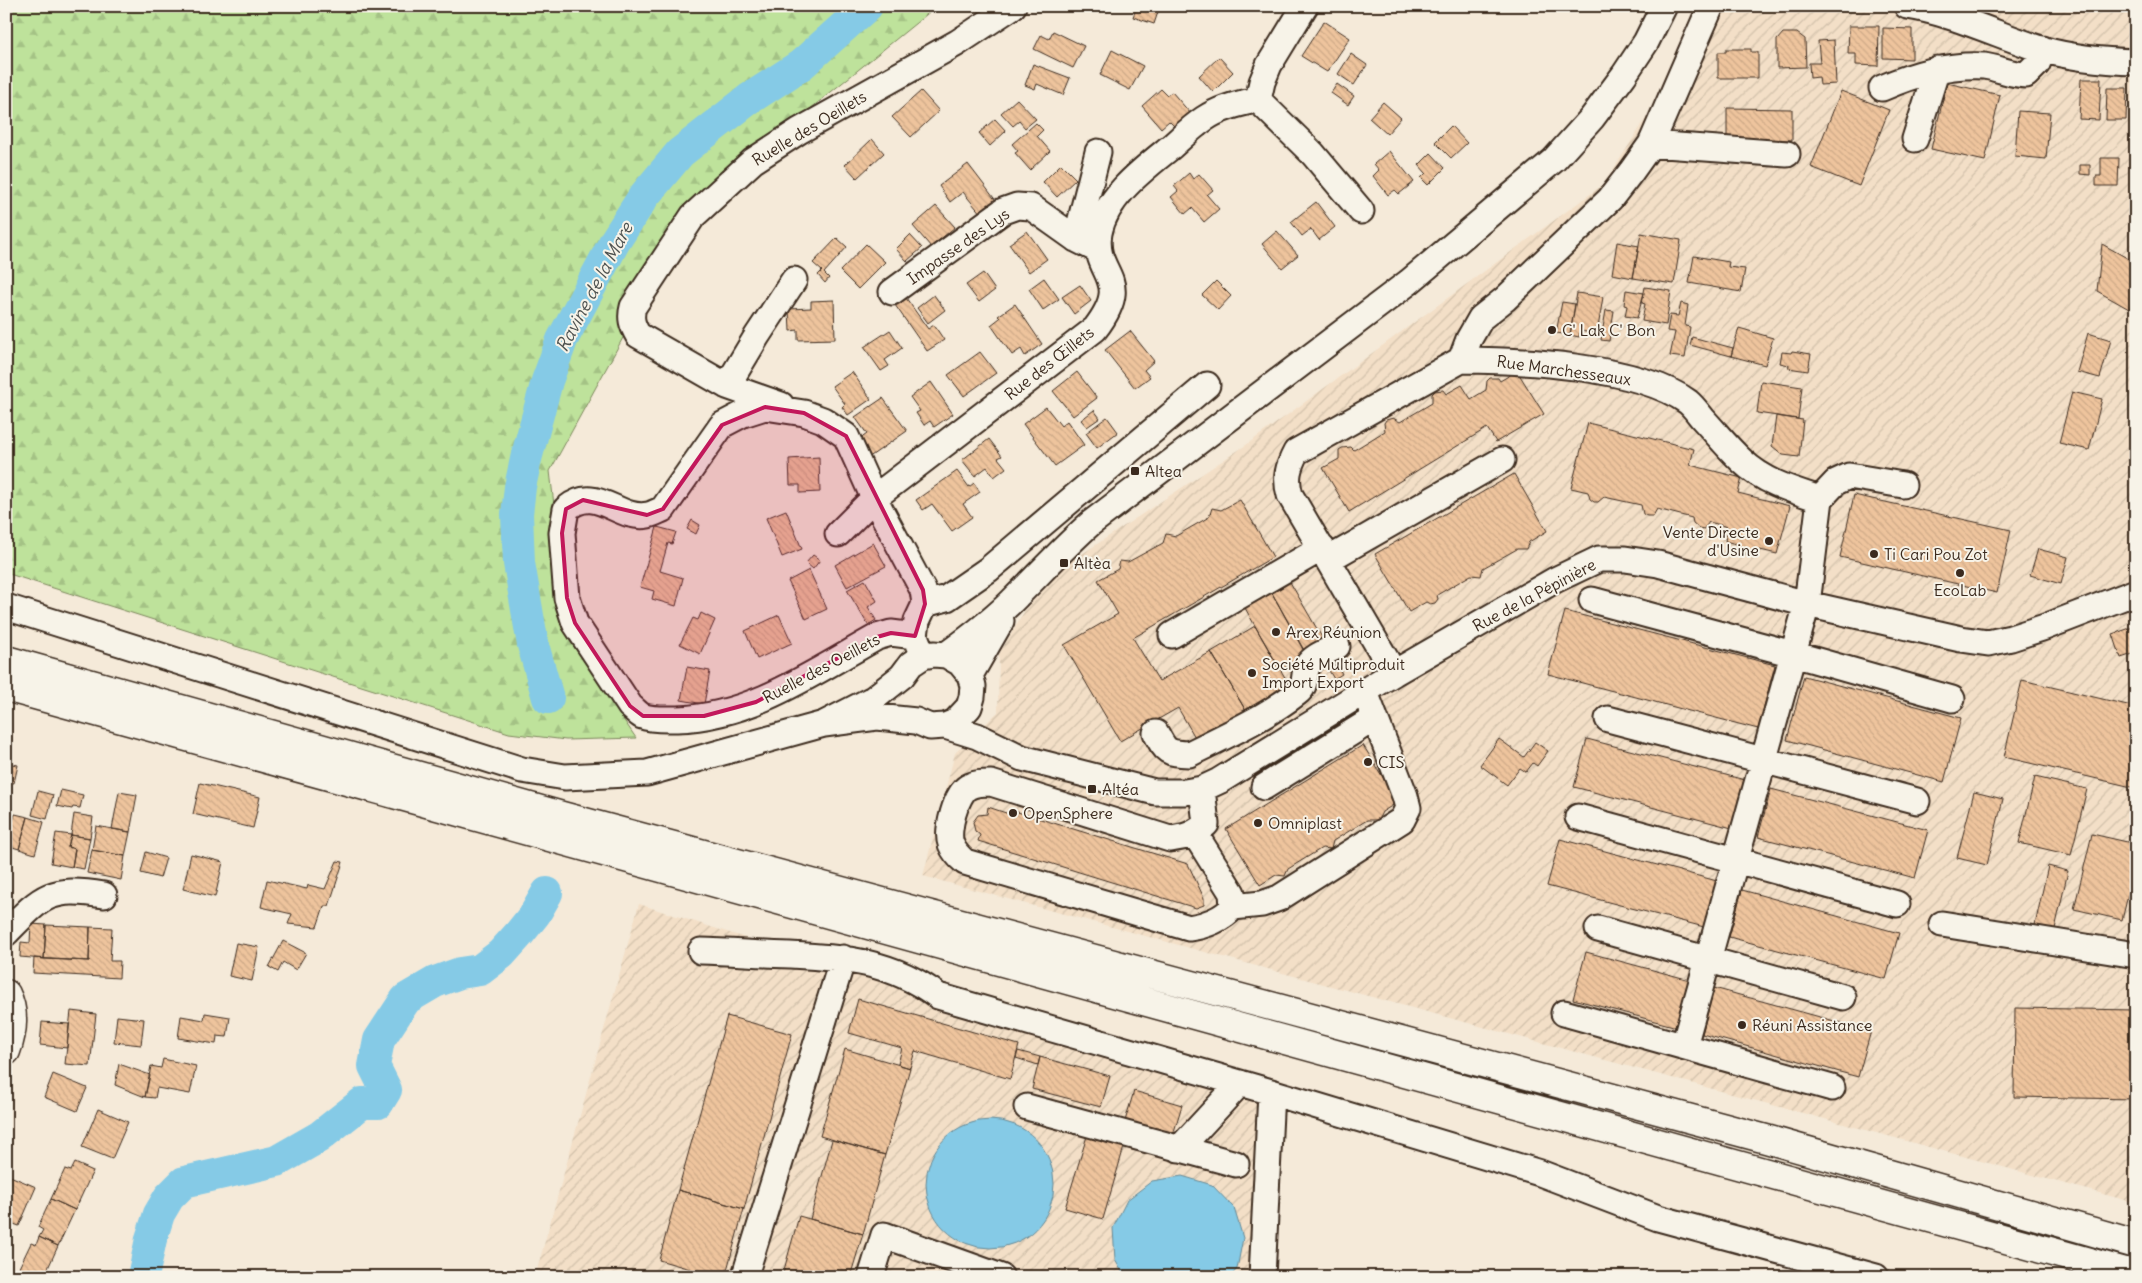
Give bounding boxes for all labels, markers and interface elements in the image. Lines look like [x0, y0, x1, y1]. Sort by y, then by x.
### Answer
street label: Ruelle des Oeillets [748, 86, 870, 170]
street label: Impasse des Lys [903, 203, 1013, 289]
water label: Ravine de la Mare [550, 217, 638, 356]
place label: C' Lak C' Bon [1562, 320, 1655, 340]
street label: Rue des Œillets [1000, 322, 1098, 404]
marker: C' Lak C' Bon [1546, 324, 1558, 336]
street label: Rue Marchesseaux [1495, 351, 1633, 389]
place label: Altea [1145, 461, 1182, 481]
marker: Altea [1129, 465, 1141, 477]
place label: Vente Directe d'Usine [1663, 522, 1759, 560]
marker: Vente Directe d'Usine [1763, 535, 1775, 547]
place label: Ti Cari Pou Zot [1884, 544, 1988, 564]
marker: Ti Cari Pou Zot [1868, 548, 1880, 560]
place label: Altèa [1074, 553, 1111, 573]
street label: Rue de la Pépinière [1469, 554, 1599, 636]
marker: Altèa [1058, 557, 1070, 569]
marker: EcoLab [1954, 567, 1966, 579]
place label: EcoLab [1934, 580, 1986, 600]
place label: Arex Réunion [1286, 622, 1382, 642]
marker: Arex Réunion [1270, 626, 1282, 638]
street label: Ruelle des Oeillets [759, 629, 883, 707]
place label: Société Multiproduit Import Export [1262, 654, 1406, 692]
marker: Société Multiproduit Import Export [1246, 667, 1258, 679]
place label: CIS [1378, 752, 1405, 772]
marker: CIS [1362, 756, 1374, 768]
place label: Altéa [1102, 779, 1139, 799]
marker: Altéa [1086, 783, 1098, 795]
place label: OpenSphere [1023, 803, 1113, 823]
marker: OpenSphere [1007, 807, 1019, 819]
place label: Omniplast [1268, 813, 1342, 833]
marker: Omniplast [1252, 817, 1264, 829]
place label: Réuni Assistance [1752, 1015, 1872, 1035]
marker: Réuni Assistance [1736, 1019, 1748, 1031]

